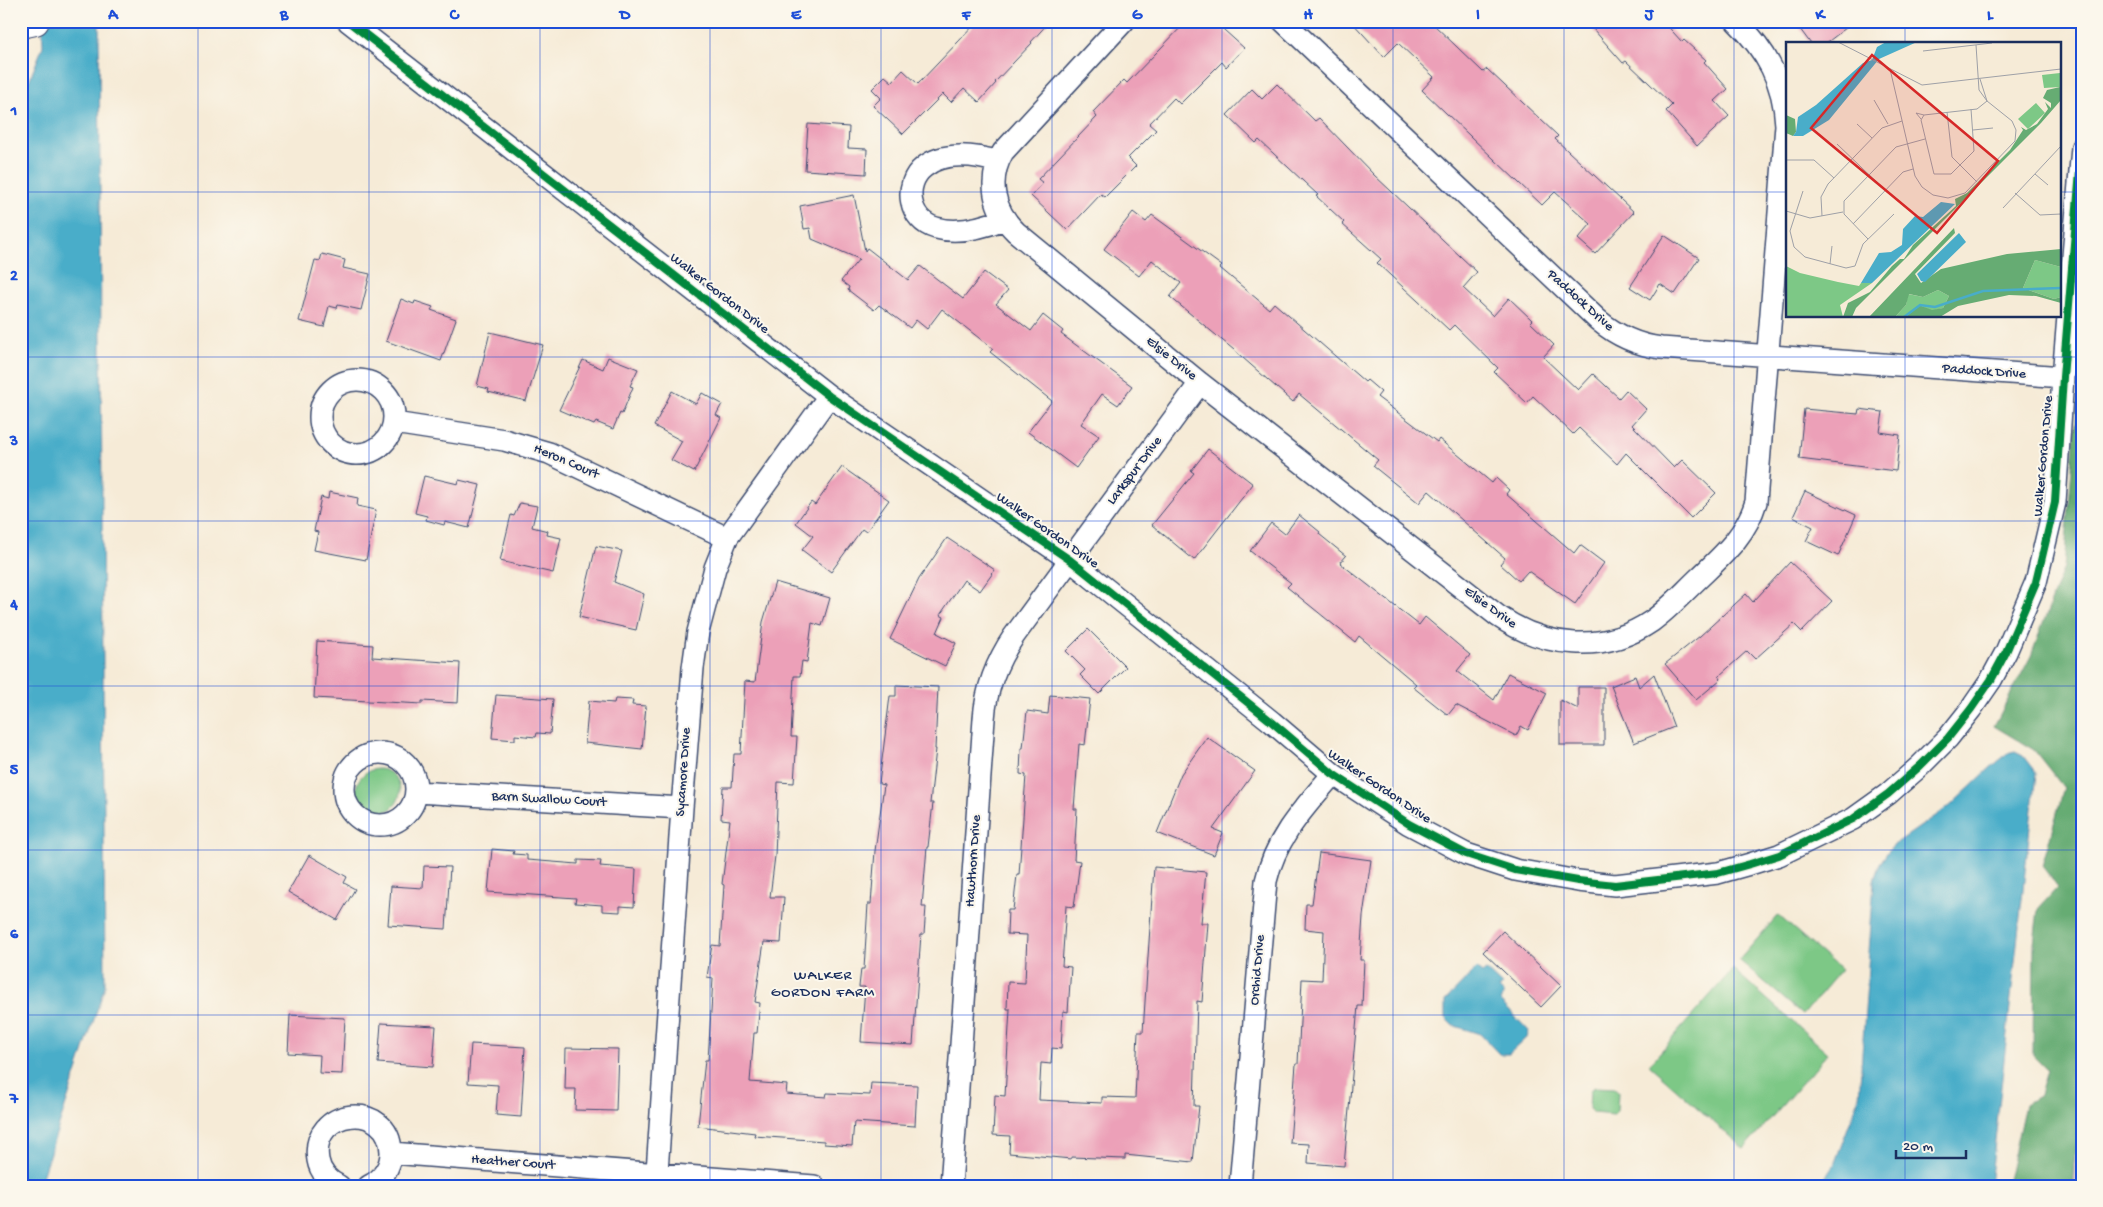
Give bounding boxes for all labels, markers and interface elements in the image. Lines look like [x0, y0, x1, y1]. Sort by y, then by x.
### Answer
text: A [107, 7, 119, 26]
text: B [279, 7, 289, 26]
text: C [449, 7, 460, 26]
text: D [618, 7, 631, 26]
text: E [791, 7, 802, 26]
text: F [961, 7, 972, 26]
text: G [1132, 7, 1143, 26]
text: H [1303, 7, 1313, 26]
text: I [1476, 7, 1480, 26]
text: J [1644, 7, 1655, 26]
text: K [1815, 7, 1827, 26]
text: L [1987, 7, 1994, 26]
inset map [1786, 42, 2060, 318]
text: 1 [10, 103, 17, 122]
street label: Walker Gordon Drive [666, 250, 773, 339]
street label: Paddock Drive [1542, 266, 1617, 336]
text: 2 [10, 268, 18, 287]
street label: Elsie Drive [1142, 333, 1201, 385]
street label: Paddock Drive [1941, 361, 2027, 383]
street label: Walker Gordon Drive [2030, 394, 2058, 517]
text: 3 [9, 433, 18, 452]
street label: Larkspur Drive [1104, 433, 1167, 509]
street label: Heron Court [531, 441, 602, 484]
street label: Walker Gordon Drive [992, 489, 1102, 573]
street label: Elsie Drive [1460, 583, 1520, 633]
text: 4 [9, 597, 18, 616]
street label: Sycamore Drive [672, 726, 696, 817]
street label: Walker Gordon Drive [1324, 746, 1435, 828]
text: 5 [10, 762, 19, 781]
street label: Barn Swallow Court [490, 788, 608, 812]
street label: Hawthorn Drive [962, 813, 986, 908]
text: 6 [10, 926, 19, 945]
street label: Orchid Drive [1246, 933, 1270, 1006]
district label: WALKER GORDON FARM [771, 967, 875, 1002]
text: 7 [9, 1091, 19, 1110]
scale bar [1896, 1127, 1966, 1159]
text: 20 m [1903, 1138, 1933, 1156]
street label: Heather Court [471, 1152, 557, 1174]

